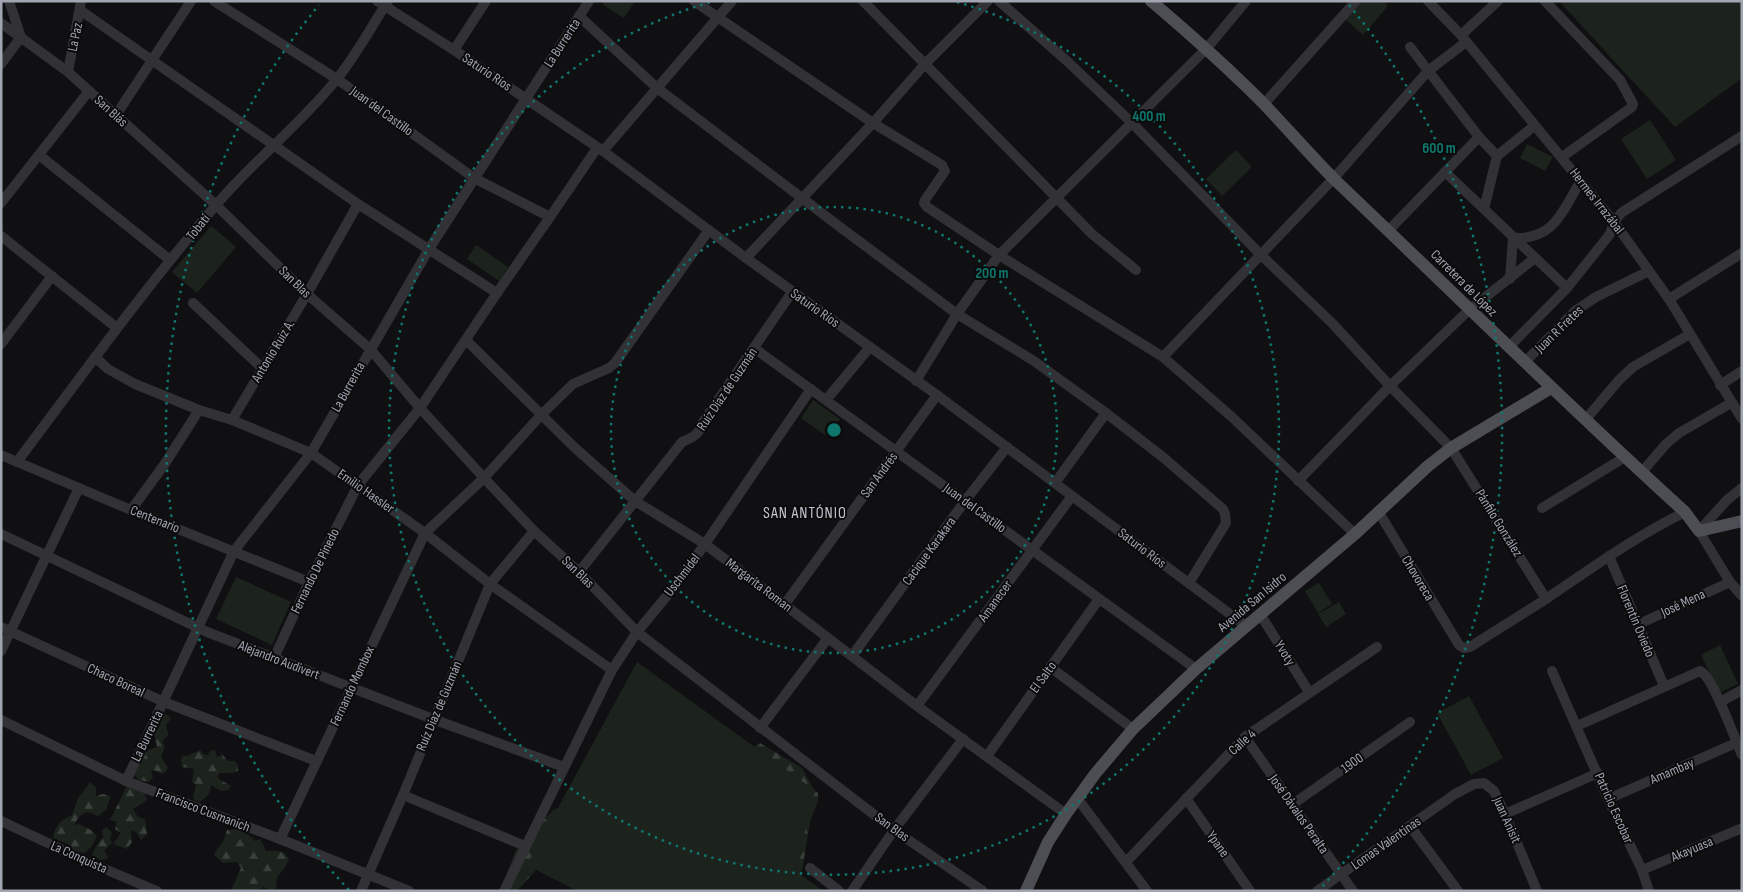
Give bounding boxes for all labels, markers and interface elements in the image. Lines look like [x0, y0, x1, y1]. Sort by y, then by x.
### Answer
street label: La Burrerita [540, 16, 584, 70]
street label: La Paz [64, 21, 86, 53]
street label: Saturio Ríos [459, 49, 515, 95]
street label: Juan del Castillo [346, 82, 417, 140]
street label: San Blás [91, 92, 131, 130]
text: 400 m [1132, 107, 1166, 126]
text: 600 m [1422, 139, 1456, 158]
street label: Hermes Irrazábal [1566, 165, 1628, 237]
street label: Tobati [182, 211, 214, 243]
street label: Carretera de López [1427, 246, 1501, 320]
street label: San Blas [275, 262, 315, 302]
text: 200 m [975, 264, 1009, 283]
street label: Saturio Ríos [787, 285, 843, 331]
street label: Juan R Fretes [1531, 302, 1587, 357]
street label: Antonio Ruiz A. [247, 317, 298, 386]
street label: Ruíz Díaz de Guzmán [693, 344, 761, 434]
street label: La Burrerita [327, 359, 369, 415]
centre of rings [825, 421, 843, 439]
street label: San Andrés [857, 449, 901, 501]
street label: Emilio Hassler [334, 465, 398, 517]
street label: Juan del Castillo [939, 479, 1010, 537]
street label: Pánfilo González [1472, 486, 1526, 560]
street label: Centenario [128, 501, 182, 537]
district label: SAN ANTÓNIO [763, 504, 847, 523]
street label: Cacique Karakara [898, 513, 960, 589]
street label: Saturio Ríos [1114, 524, 1170, 572]
street label: Fernando De Pinedo [287, 526, 343, 616]
street label: Uschmidel [660, 550, 704, 600]
street label: San Blas [558, 552, 598, 592]
street label: Chovoreca [1398, 552, 1438, 604]
street label: Margarita Roman [722, 554, 796, 616]
street label: Avenida San Isidro [1213, 568, 1290, 636]
street label: Amanecer [974, 577, 1016, 626]
street label: Florentín Oviedo [1613, 582, 1659, 660]
street label: José Mena [1657, 585, 1708, 621]
street label: Alejandro Audivert [235, 636, 322, 683]
street label: Yvoty [1271, 637, 1300, 669]
street label: Fernando Mombox [326, 643, 378, 729]
street label: Ruíz Díaz de Guzmán [412, 658, 466, 754]
street label: El Salto [1026, 658, 1060, 696]
street label: Chaco Boreal [85, 659, 147, 701]
street label: La Burrerita [127, 708, 167, 764]
street label: Calle 4 [1225, 725, 1259, 759]
street label: 1900 [1337, 749, 1367, 777]
street label: Amambay [1647, 754, 1697, 788]
street label: José Dávalos Peralta [1265, 770, 1333, 857]
street label: Patricio Escobar [1591, 770, 1637, 846]
street label: Francisco Cusmanich [154, 784, 252, 836]
street label: Juan Anisit [1489, 793, 1525, 846]
street label: San Blas [871, 809, 913, 845]
street label: Lomas Valentinas [1348, 813, 1424, 873]
street label: Ypane [1203, 828, 1233, 860]
street label: Akayuasa [1668, 833, 1715, 866]
street label: La Conquista [48, 837, 110, 877]

